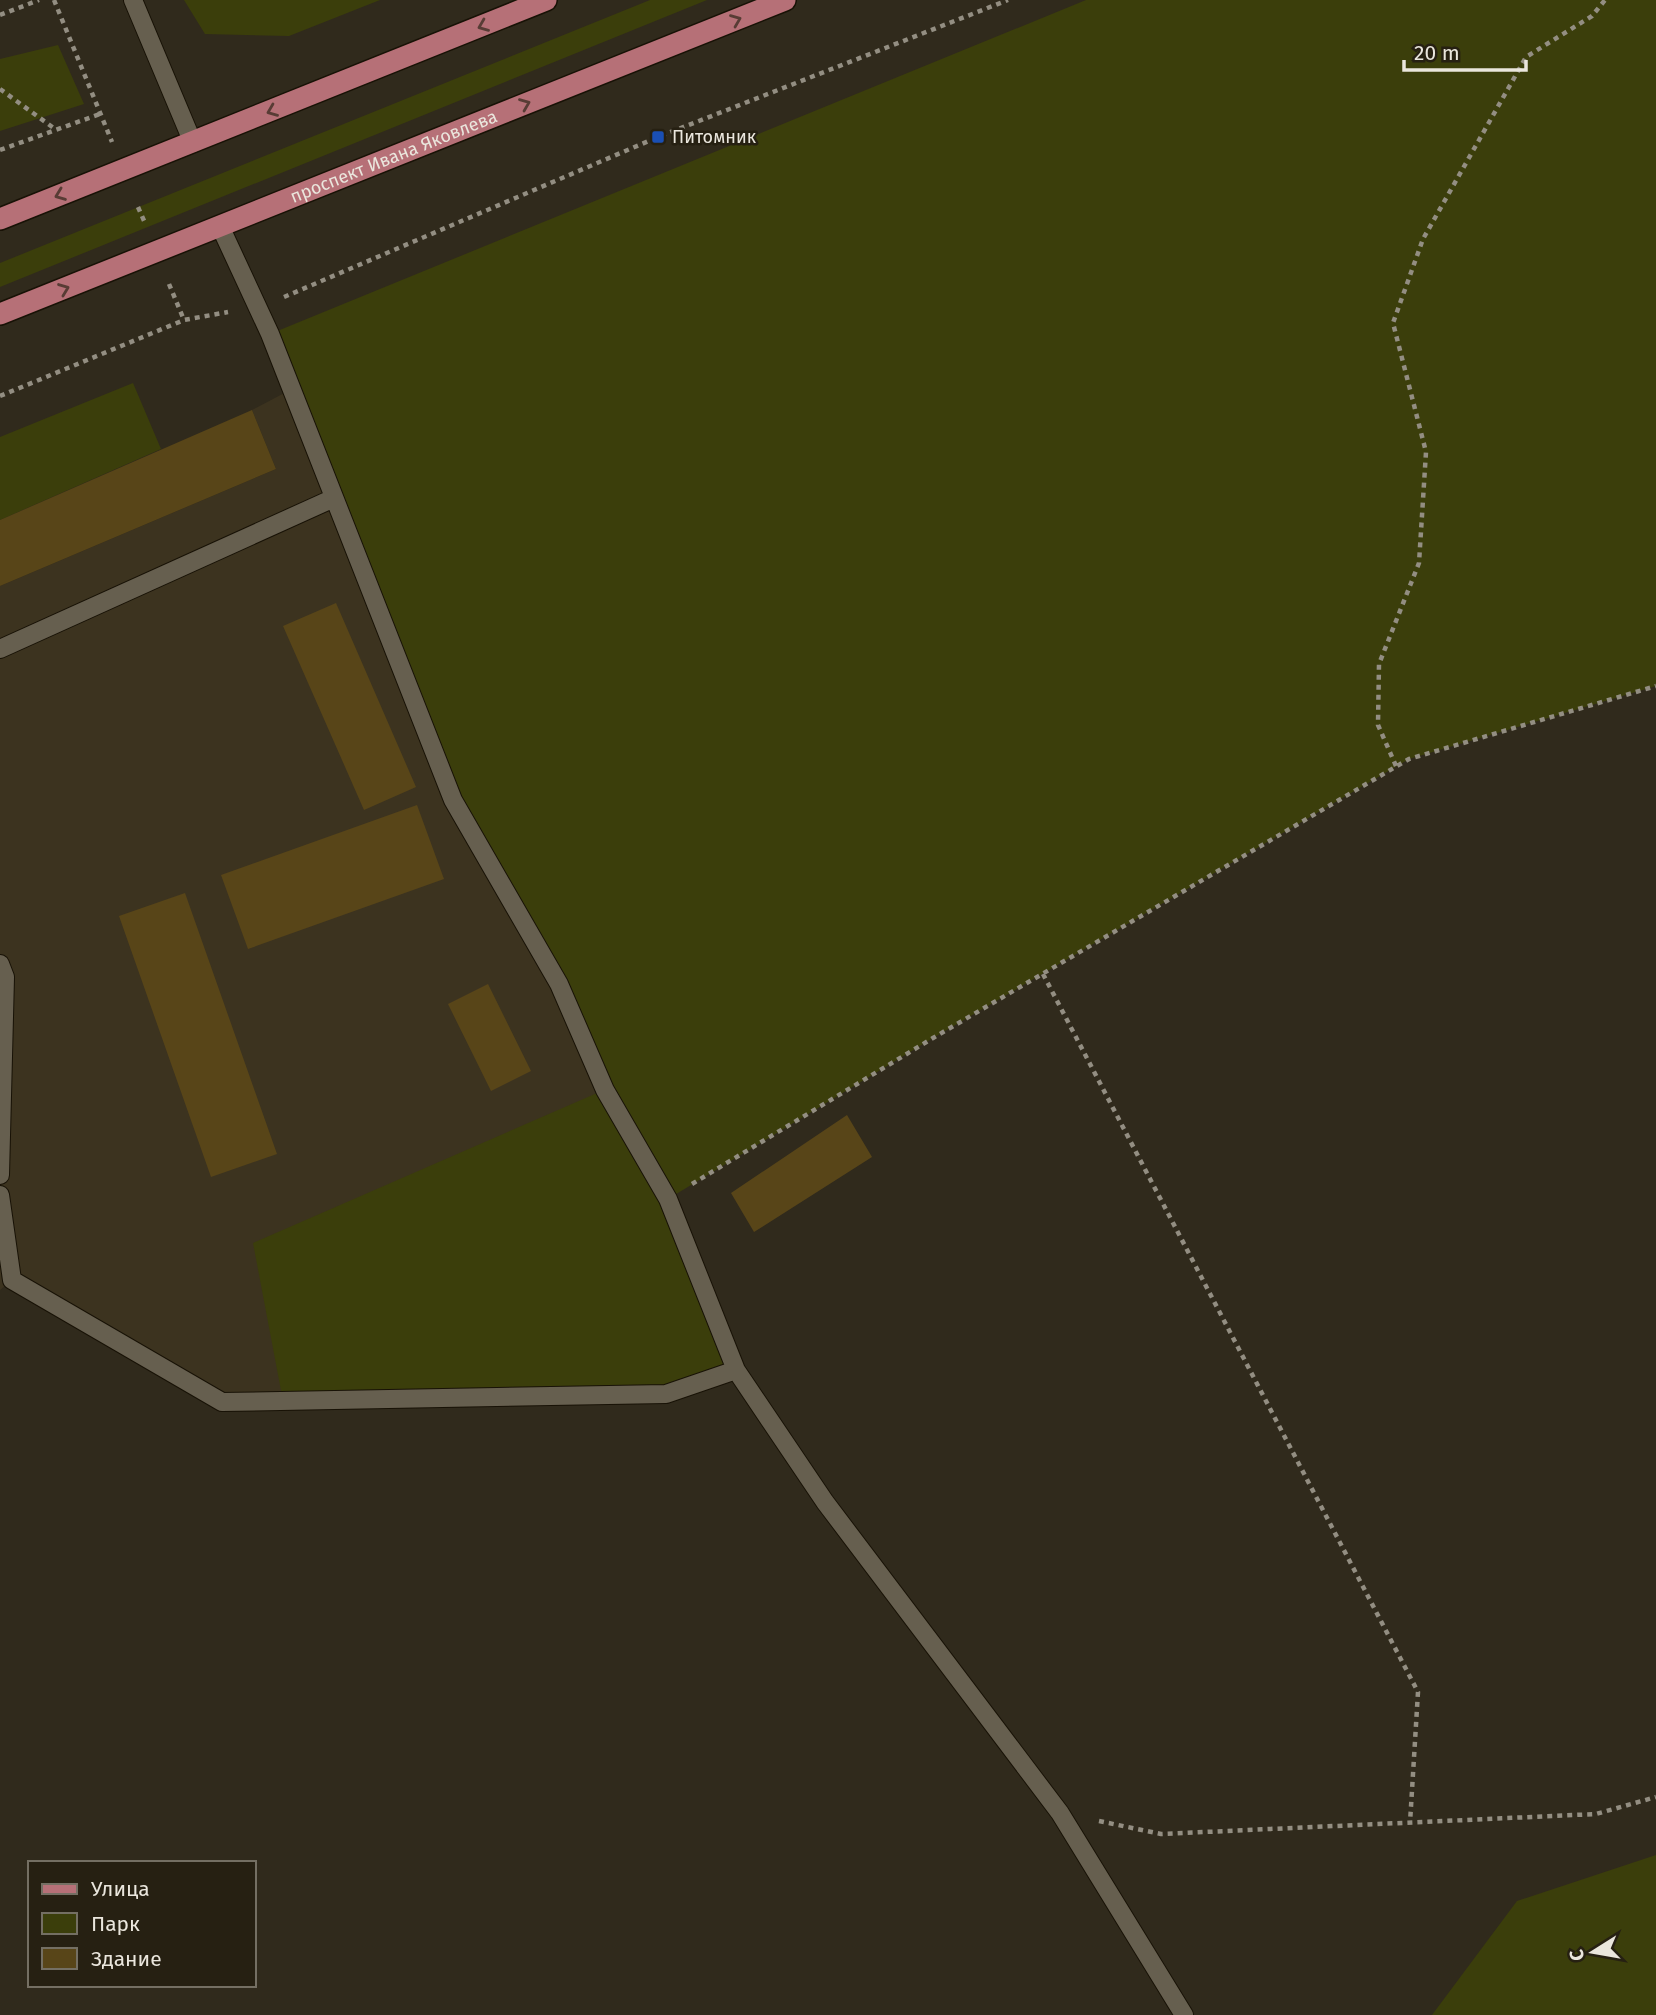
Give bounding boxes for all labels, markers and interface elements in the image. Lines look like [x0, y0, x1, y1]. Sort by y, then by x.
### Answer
one-way arrow [729, 14, 741, 28]
one-way arrow [477, 17, 489, 31]
scale bar [1404, 28, 1526, 72]
text: 20 m [1414, 40, 1460, 66]
one-way arrow [518, 99, 530, 113]
one-way arrow [266, 102, 278, 116]
street label: проспект Ивана Яковлева [287, 105, 500, 208]
place label: Питомник [672, 126, 757, 148]
marker: Питомник [650, 129, 666, 145]
one-way arrow [55, 187, 67, 201]
one-way arrow [57, 284, 69, 298]
legend [28, 1861, 256, 1987]
text: Улица [91, 1876, 150, 1902]
text: Парк [91, 1911, 140, 1937]
north arrow [1558, 1917, 1628, 1987]
text: Здание [91, 1946, 162, 1972]
text: С [1564, 1948, 1589, 1963]

